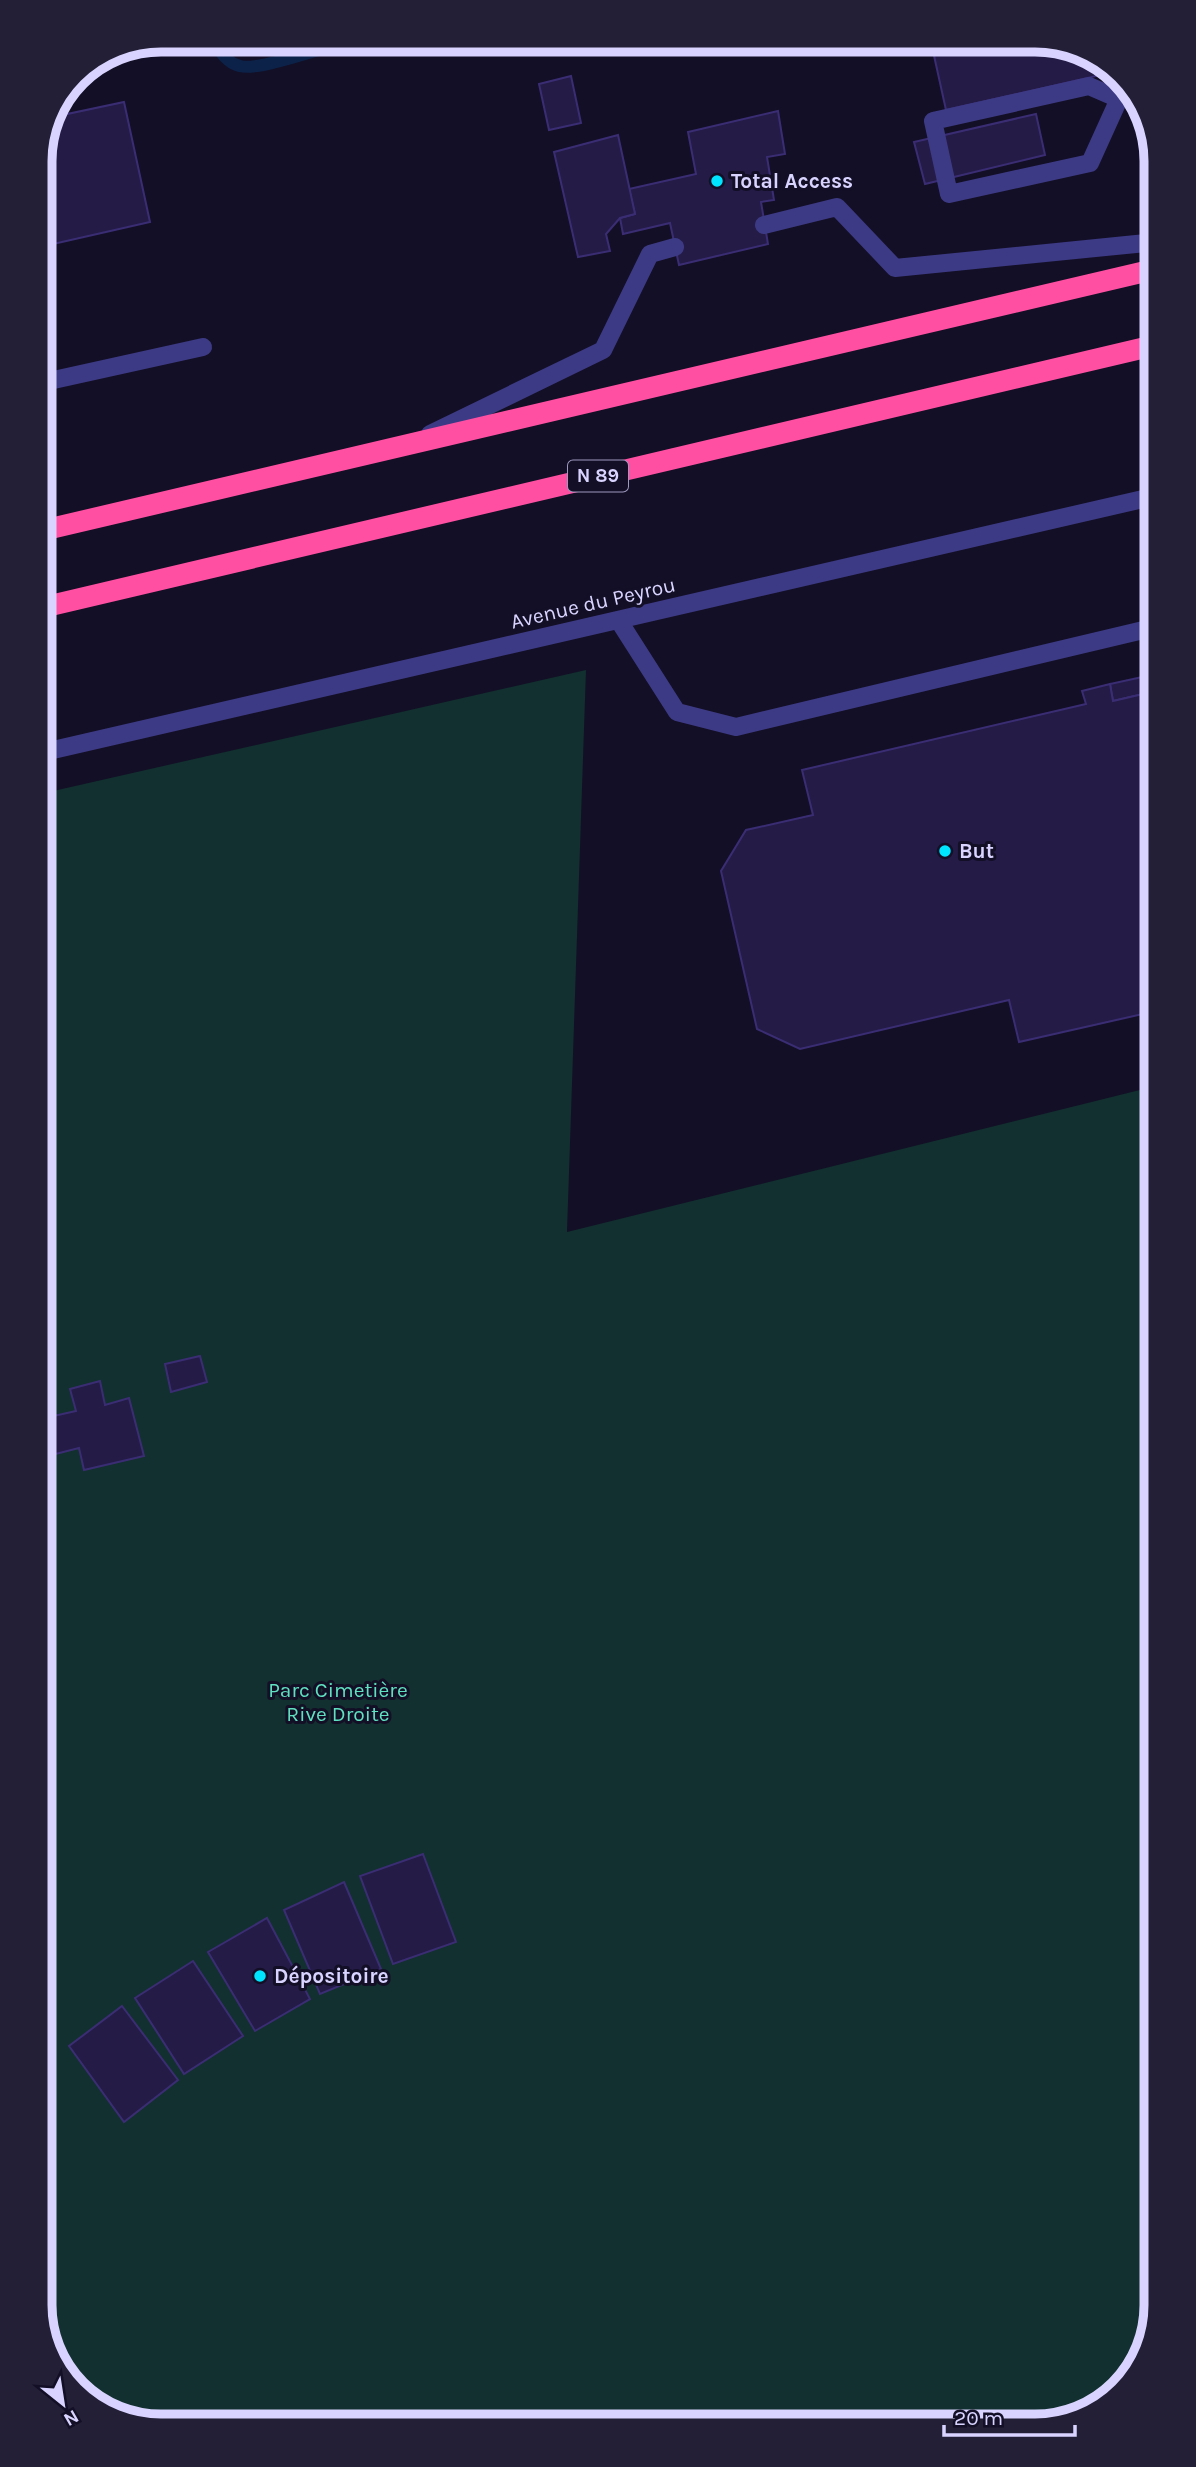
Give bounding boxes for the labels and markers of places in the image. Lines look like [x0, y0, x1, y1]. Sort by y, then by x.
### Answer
place label: Total Access [731, 169, 853, 193]
marker: Total Access [709, 173, 725, 189]
place label: But [959, 839, 994, 863]
marker: But [937, 843, 953, 859]
place label: Dépositoire [274, 1964, 389, 1988]
marker: Dépositoire [252, 1968, 268, 1984]

